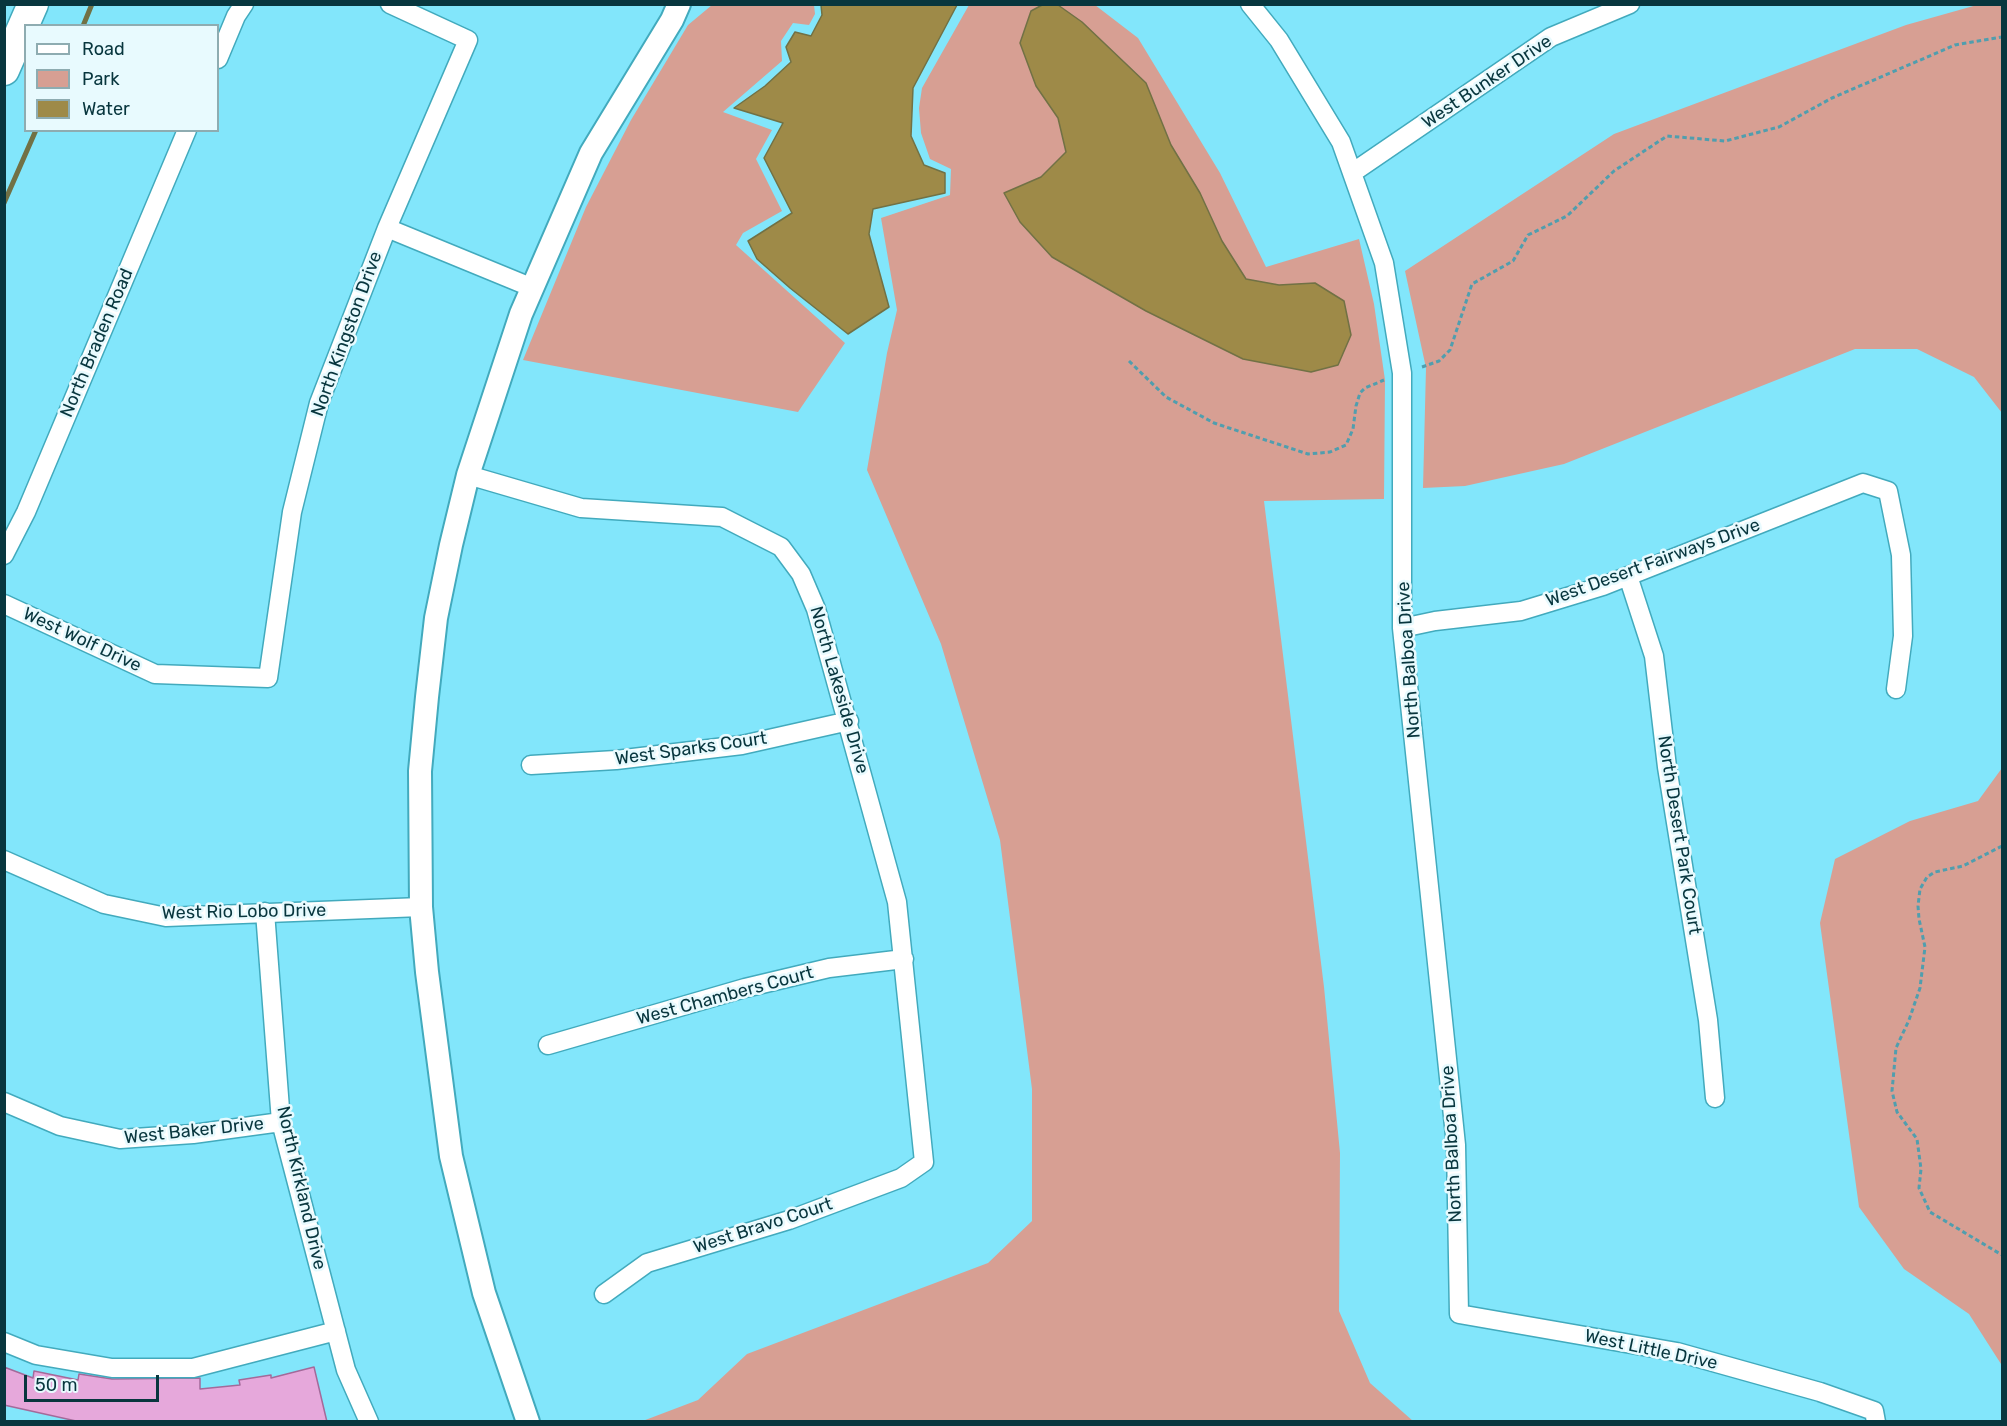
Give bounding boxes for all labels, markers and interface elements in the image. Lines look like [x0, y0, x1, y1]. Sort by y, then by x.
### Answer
legend [24, 24, 219, 132]
street label: West Bunker Drive [1418, 31, 1556, 133]
text: Road [82, 38, 125, 60]
text: Park [82, 68, 119, 90]
text: Water [82, 98, 130, 120]
street label: North Kingston Drive [307, 249, 387, 419]
street label: North Braden Road [56, 265, 138, 421]
street label: West Desert Fairways Drive [1543, 514, 1763, 612]
street label: North Balboa Drive [1393, 581, 1425, 739]
street label: West Wolf Drive [19, 603, 145, 677]
street label: North Lakeside Drive [805, 604, 873, 776]
street label: West Sparks Court [614, 728, 768, 770]
street label: North Desert Park Court [1653, 734, 1705, 936]
street label: West Rio Lobo Drive [161, 900, 327, 924]
street label: West Chambers Court [634, 962, 816, 1030]
street label: North Balboa Drive [1437, 1065, 1467, 1223]
street label: North Kirkland Drive [272, 1104, 330, 1272]
street label: West Baker Drive [123, 1113, 265, 1149]
street label: West Bravo Court [691, 1193, 835, 1259]
street label: West Little Drive [1582, 1325, 1720, 1375]
scale bar [27, 1363, 162, 1401]
text: 50 m [35, 1374, 78, 1396]

